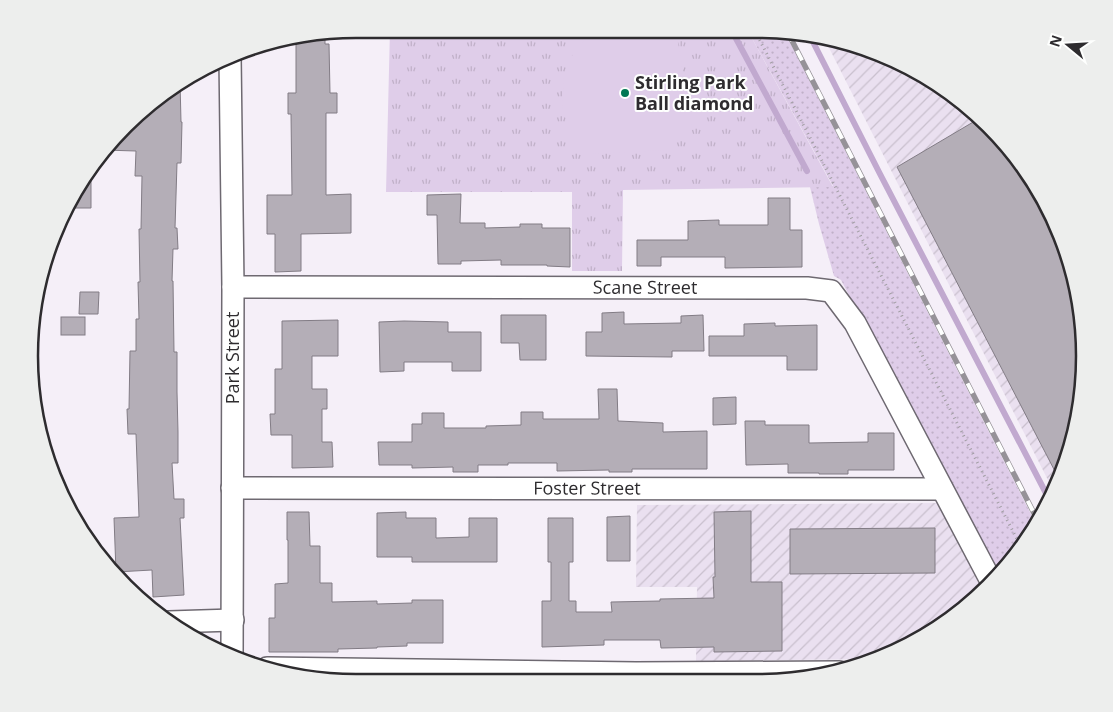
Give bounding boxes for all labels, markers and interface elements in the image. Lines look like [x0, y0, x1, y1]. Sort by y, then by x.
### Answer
north arrow [1043, 20, 1093, 70]
text: N [1044, 32, 1066, 49]
place label: Stirling Park Ball diamond [635, 70, 753, 115]
marker: Stirling Park Ball diamond [619, 87, 631, 99]
street label: Scane Street [593, 275, 697, 299]
street label: Park Street [220, 312, 244, 404]
street label: Foster Street [533, 475, 641, 500]

